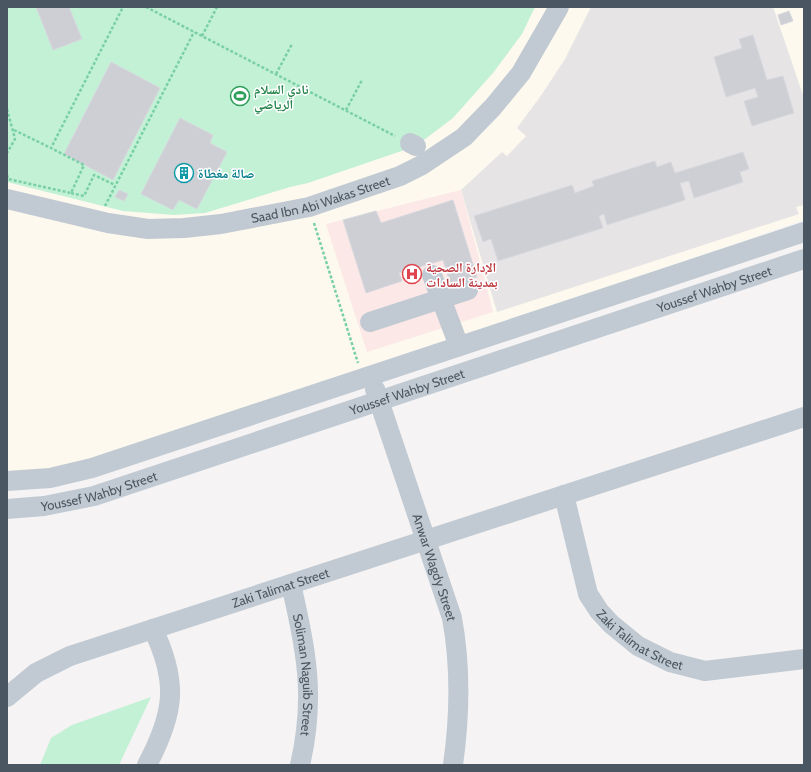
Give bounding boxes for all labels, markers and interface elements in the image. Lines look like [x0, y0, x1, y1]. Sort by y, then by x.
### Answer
place label: نادي السلام الرياضي [254, 81, 309, 115]
sports icon: نادي السلام الرياضي [229, 85, 251, 107]
building icon: صالة مغطاة [173, 162, 195, 184]
place label: صالة مغطاة [198, 165, 254, 181]
street label: Saad Ibn Abi Wakas Street [250, 172, 392, 226]
place label: الإدارة الصحية بمدينة السادات [426, 259, 498, 290]
street label: Youssef Wahby Street [654, 262, 774, 316]
hospital icon: الإدارة الصحية بمدينة السادات [401, 263, 423, 285]
street label: Youssef Wahby Street [346, 365, 467, 418]
street label: Youssef Wahby Street [39, 467, 160, 514]
street label: Anwar Wagdy Street [409, 511, 460, 623]
street label: Zaki Talimat Street [230, 564, 332, 611]
street label: Zaki Talimat Street [593, 606, 685, 673]
street label: Soliman Naguib Street [290, 612, 316, 738]

